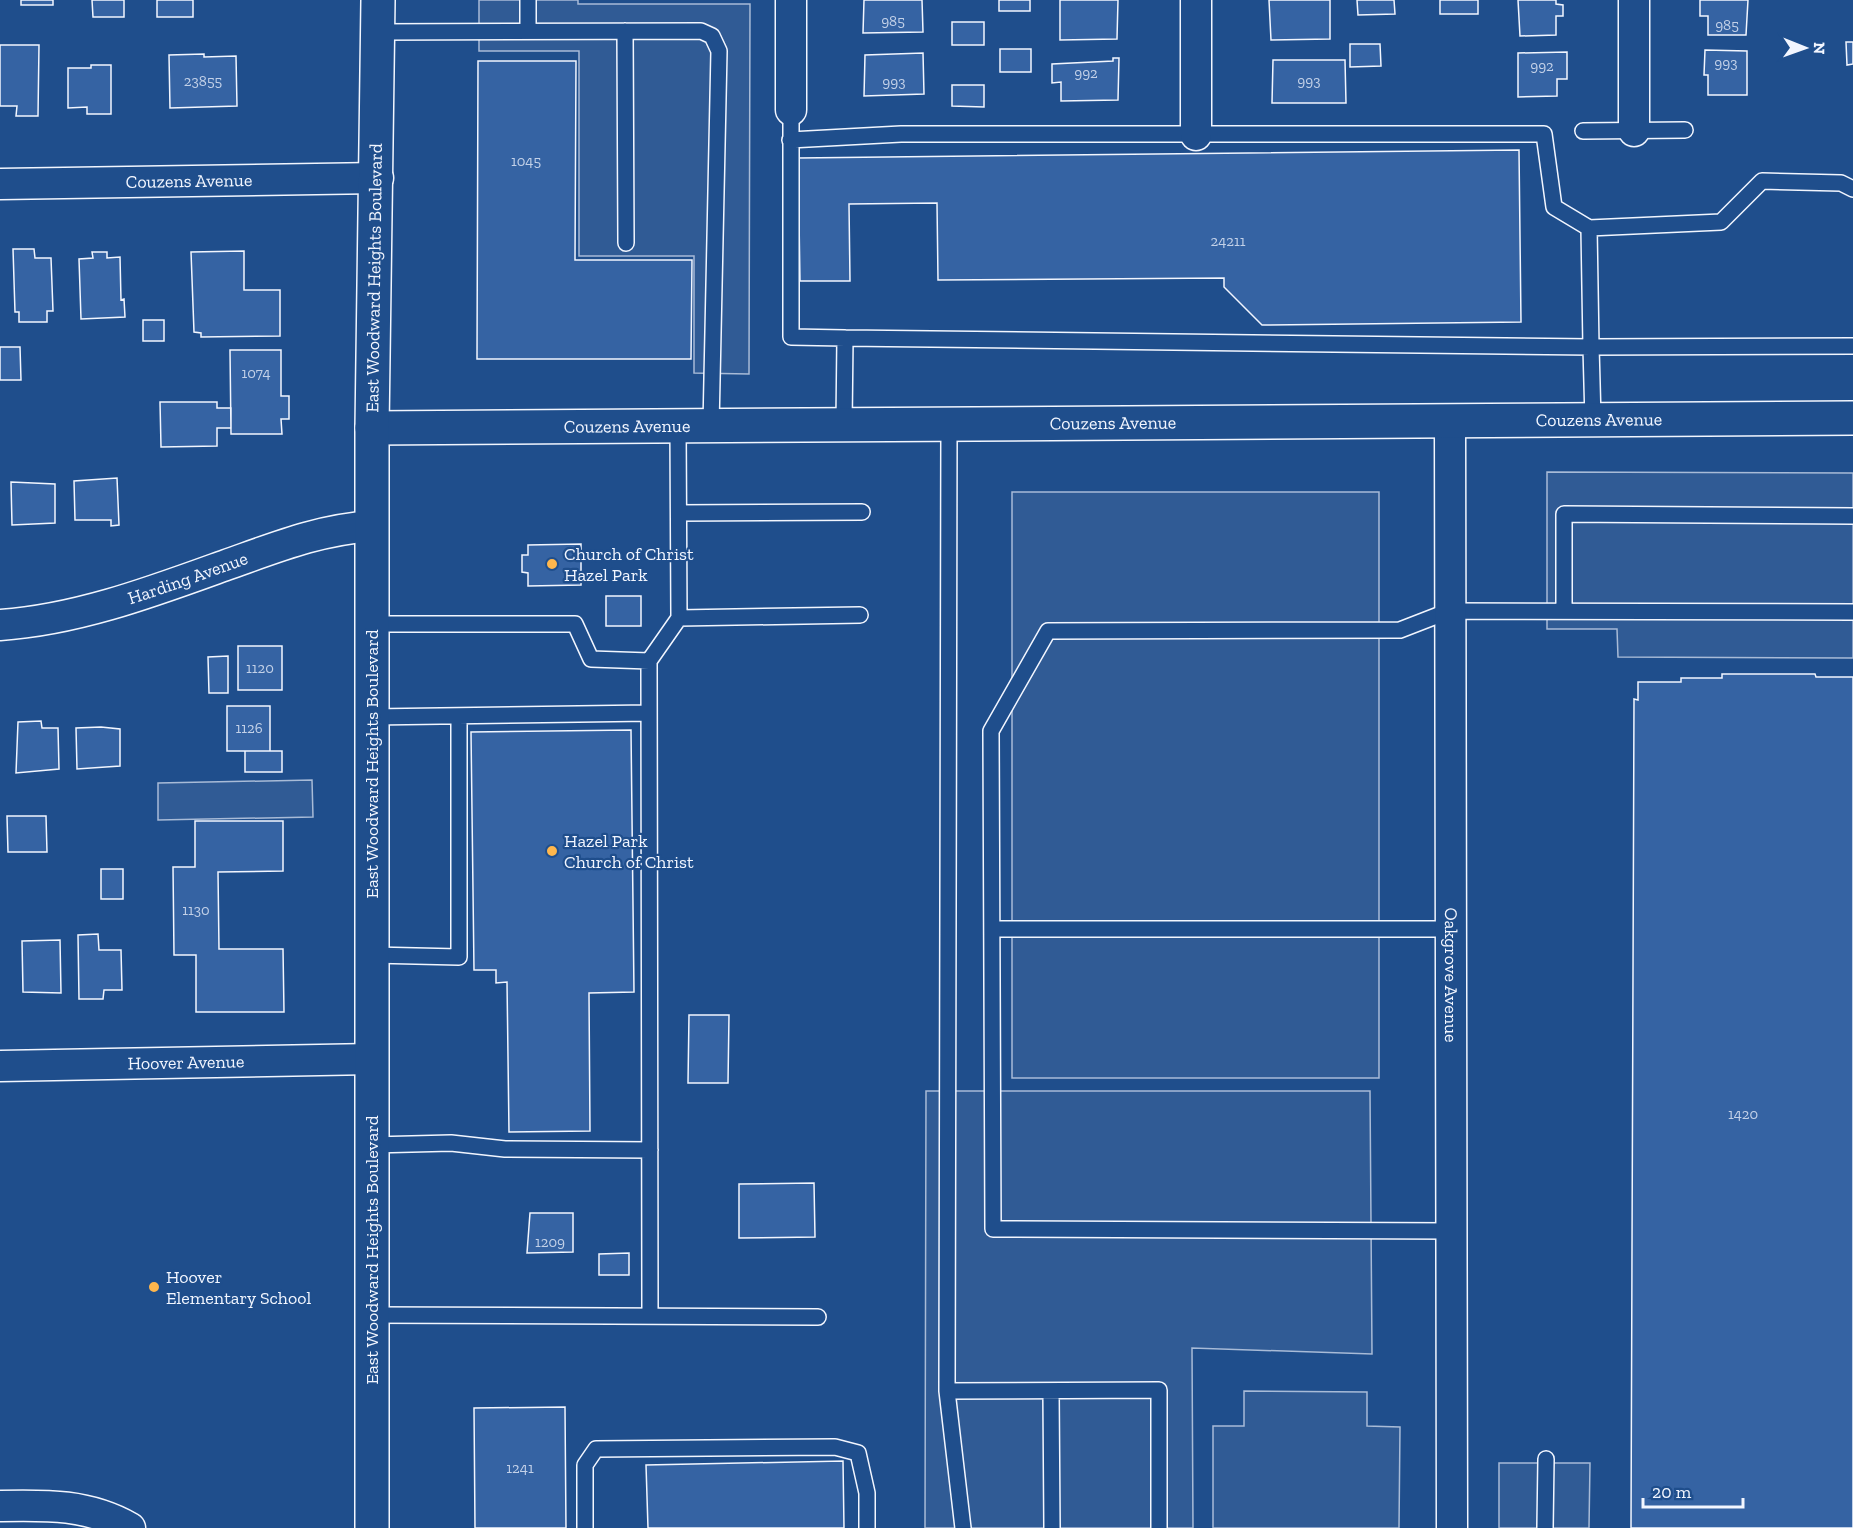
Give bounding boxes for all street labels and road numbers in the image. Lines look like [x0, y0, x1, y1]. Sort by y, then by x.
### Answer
street label: East Woodward Heights Boulevard [361, 143, 387, 413]
street label: Couzens Avenue [125, 169, 252, 193]
street label: Couzens Avenue [1536, 408, 1662, 431]
street label: Couzens Avenue [1050, 412, 1176, 434]
street label: Couzens Avenue [564, 415, 690, 438]
street label: Harding Avenue [125, 547, 251, 609]
street label: East Woodward Heights Boulevard [361, 629, 383, 899]
street label: Oakgrove Avenue [1440, 907, 1462, 1043]
street label: Hoover Avenue [127, 1050, 244, 1075]
street label: East Woodward Heights Boulevard [361, 1115, 383, 1385]

